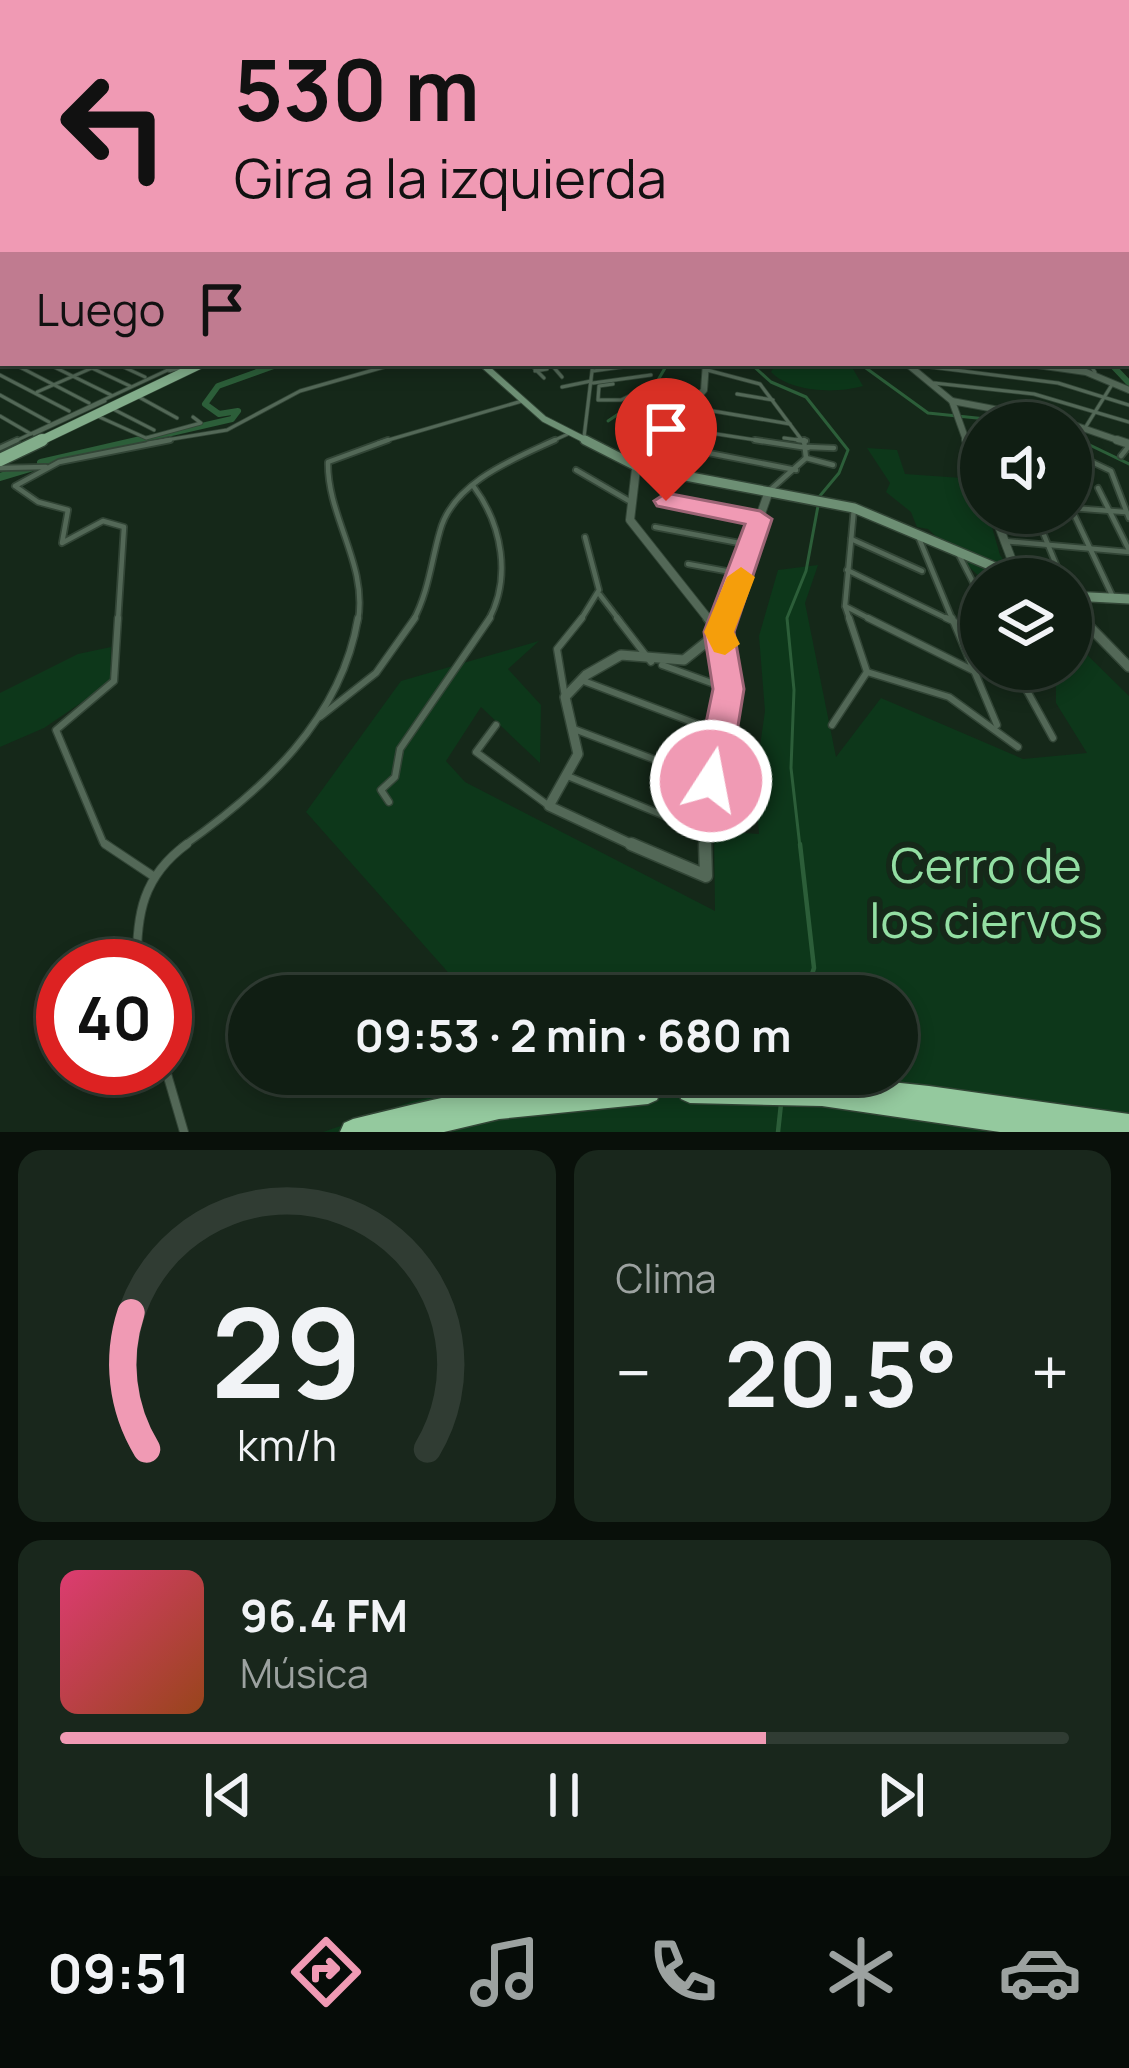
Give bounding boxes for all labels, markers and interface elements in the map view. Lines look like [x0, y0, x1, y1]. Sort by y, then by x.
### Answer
text: 530 m [234, 31, 480, 146]
icon: left [36, 48, 192, 204]
text: Gira a la izquierda [234, 140, 667, 214]
icon: arrive [189, 276, 255, 342]
text: Luego [36, 278, 165, 340]
pin [615, 378, 717, 501]
icon: arrive [633, 396, 699, 462]
map controls [960, 402, 1092, 690]
button: sound [960, 402, 1092, 534]
button: layers [960, 558, 1092, 690]
position arrow [648, 718, 774, 844]
park label: Cerro de los ciervos [869, 832, 1103, 952]
speed limit sign: 40 [36, 939, 192, 1095]
text: 09:53 · 2 min · 680 m [354, 1004, 792, 1066]
text: Clima [616, 1251, 716, 1305]
text: 29 [211, 1265, 363, 1435]
text: 20.5° [724, 1311, 958, 1434]
text: − [616, 1327, 651, 1417]
text: + [1031, 1327, 1069, 1417]
text: km/h [237, 1415, 337, 1474]
text: 96.4 FM [240, 1584, 408, 1646]
text: Música [240, 1646, 369, 1700]
icon: previous [195, 1762, 261, 1828]
icon: pause [531, 1762, 597, 1828]
icon: next [868, 1762, 934, 1828]
icon: directions [284, 1930, 368, 2014]
icon: music [463, 1930, 547, 2014]
icon: phone [641, 1930, 725, 2014]
icon: climate [819, 1930, 903, 2014]
icon: car [998, 1930, 1082, 2014]
text: 09:51 [47, 1935, 190, 2009]

